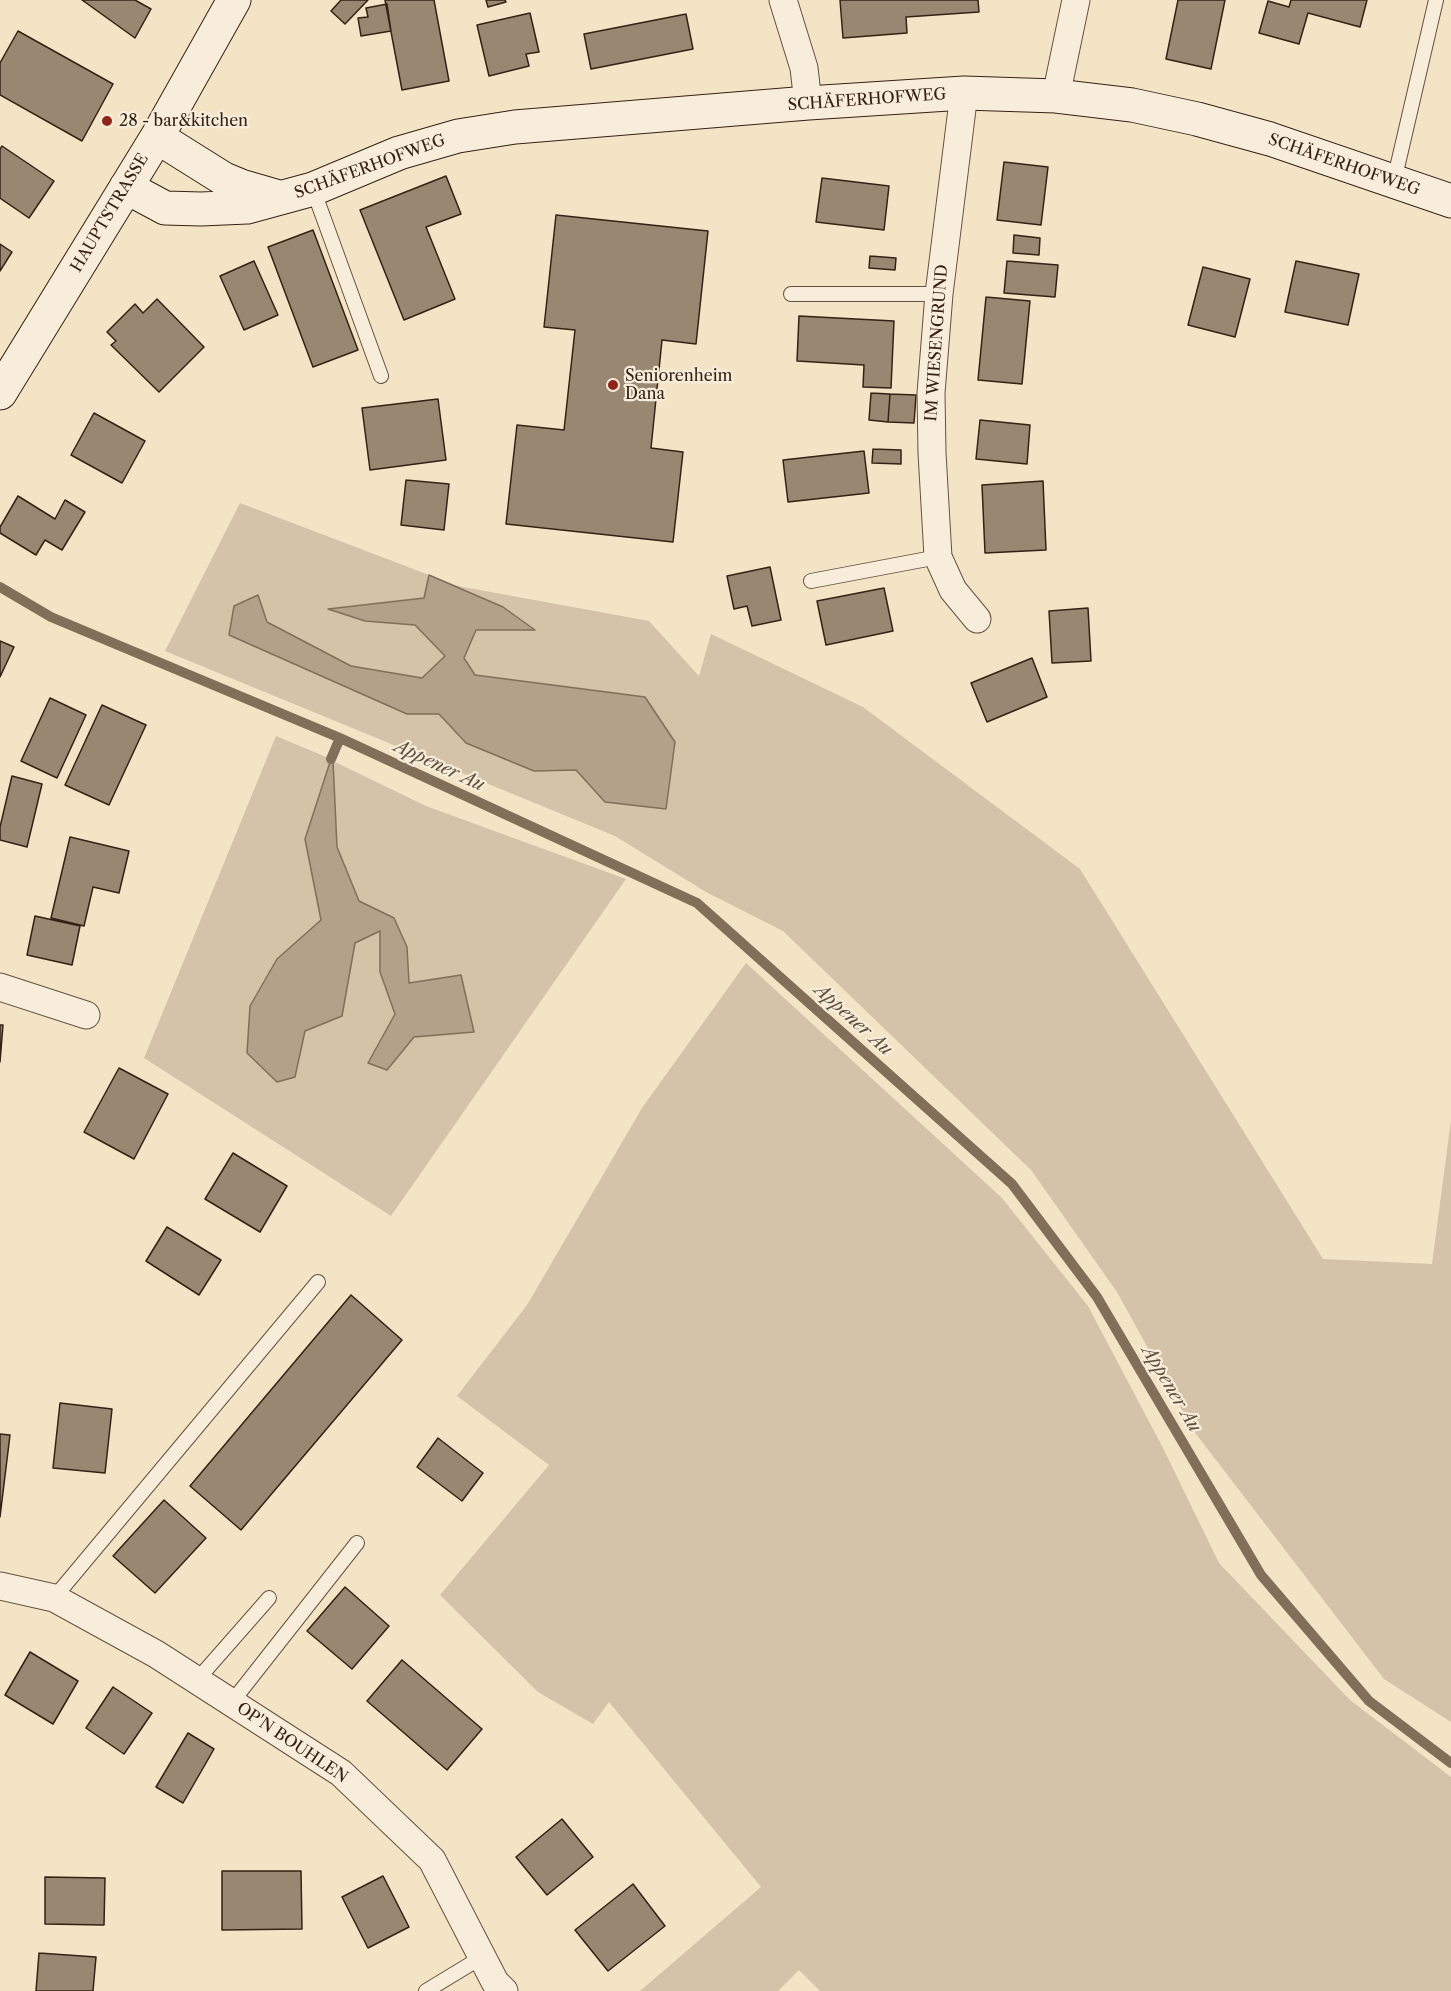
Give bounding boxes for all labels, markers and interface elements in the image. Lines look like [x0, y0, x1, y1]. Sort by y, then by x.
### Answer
street label: SCHÄFERHOFWEG [787, 85, 947, 115]
place label: 28 - bar&kitchen [119, 111, 248, 131]
marker: 28 - bar&kitchen [100, 114, 114, 128]
street label: SCHÄFERHOFWEG [1266, 130, 1422, 200]
street label: SCHÄFERHOFWEG [292, 131, 448, 203]
street label: HAUPTSTRASSE [67, 150, 153, 276]
street label: IM WIESENGRUND [922, 264, 952, 422]
place label: Seniorenheim Dana [625, 366, 732, 404]
marker: Seniorenheim Dana [606, 378, 620, 392]
water label: Appener Au [391, 736, 487, 796]
water label: Appener Au [810, 980, 896, 1060]
water label: Appener Au [1137, 1342, 1205, 1436]
street label: OP'N BOUHLEN [233, 1699, 351, 1787]

